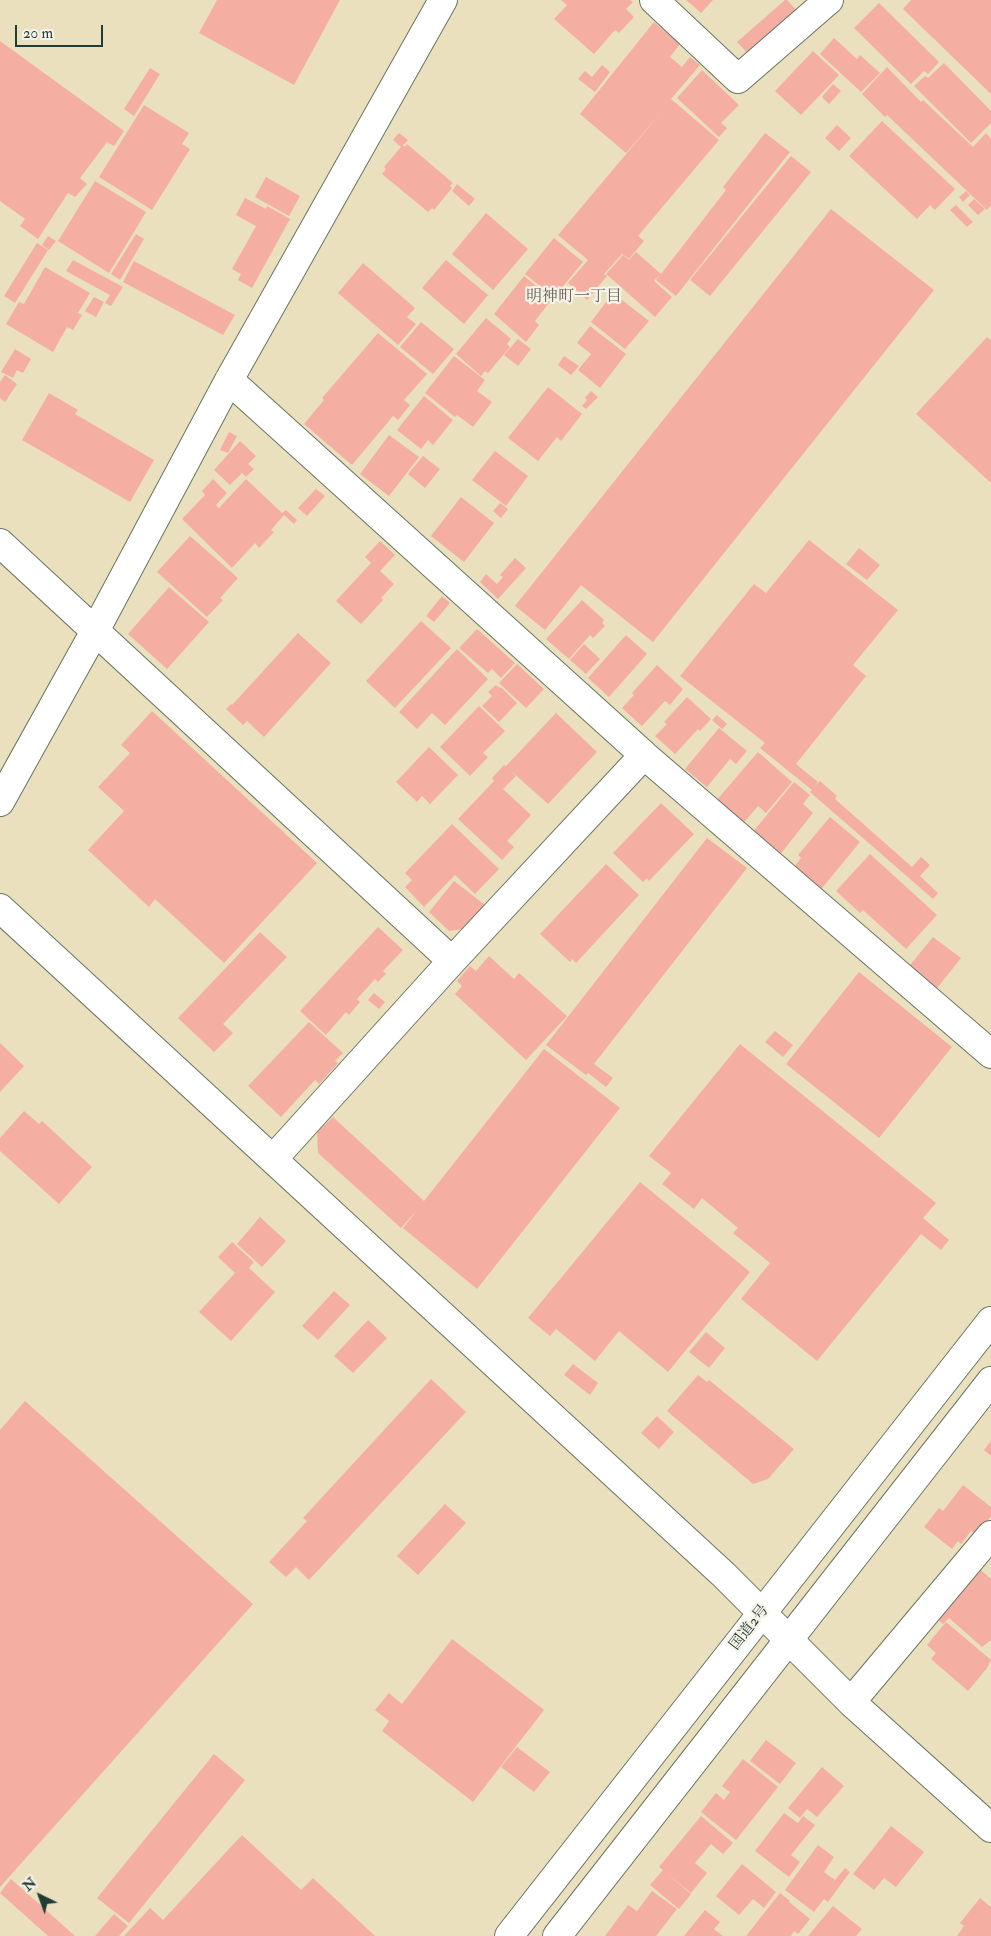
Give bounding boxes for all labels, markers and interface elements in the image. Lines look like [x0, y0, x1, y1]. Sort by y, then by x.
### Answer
scale bar [18, 15, 105, 47]
text: 20 m [23, 24, 53, 43]
district label: 明神町一丁目 [526, 288, 622, 308]
street label: 国道2号 [727, 1602, 773, 1654]
north arrow [15, 1871, 65, 1921]
text: N [19, 1874, 40, 1895]

